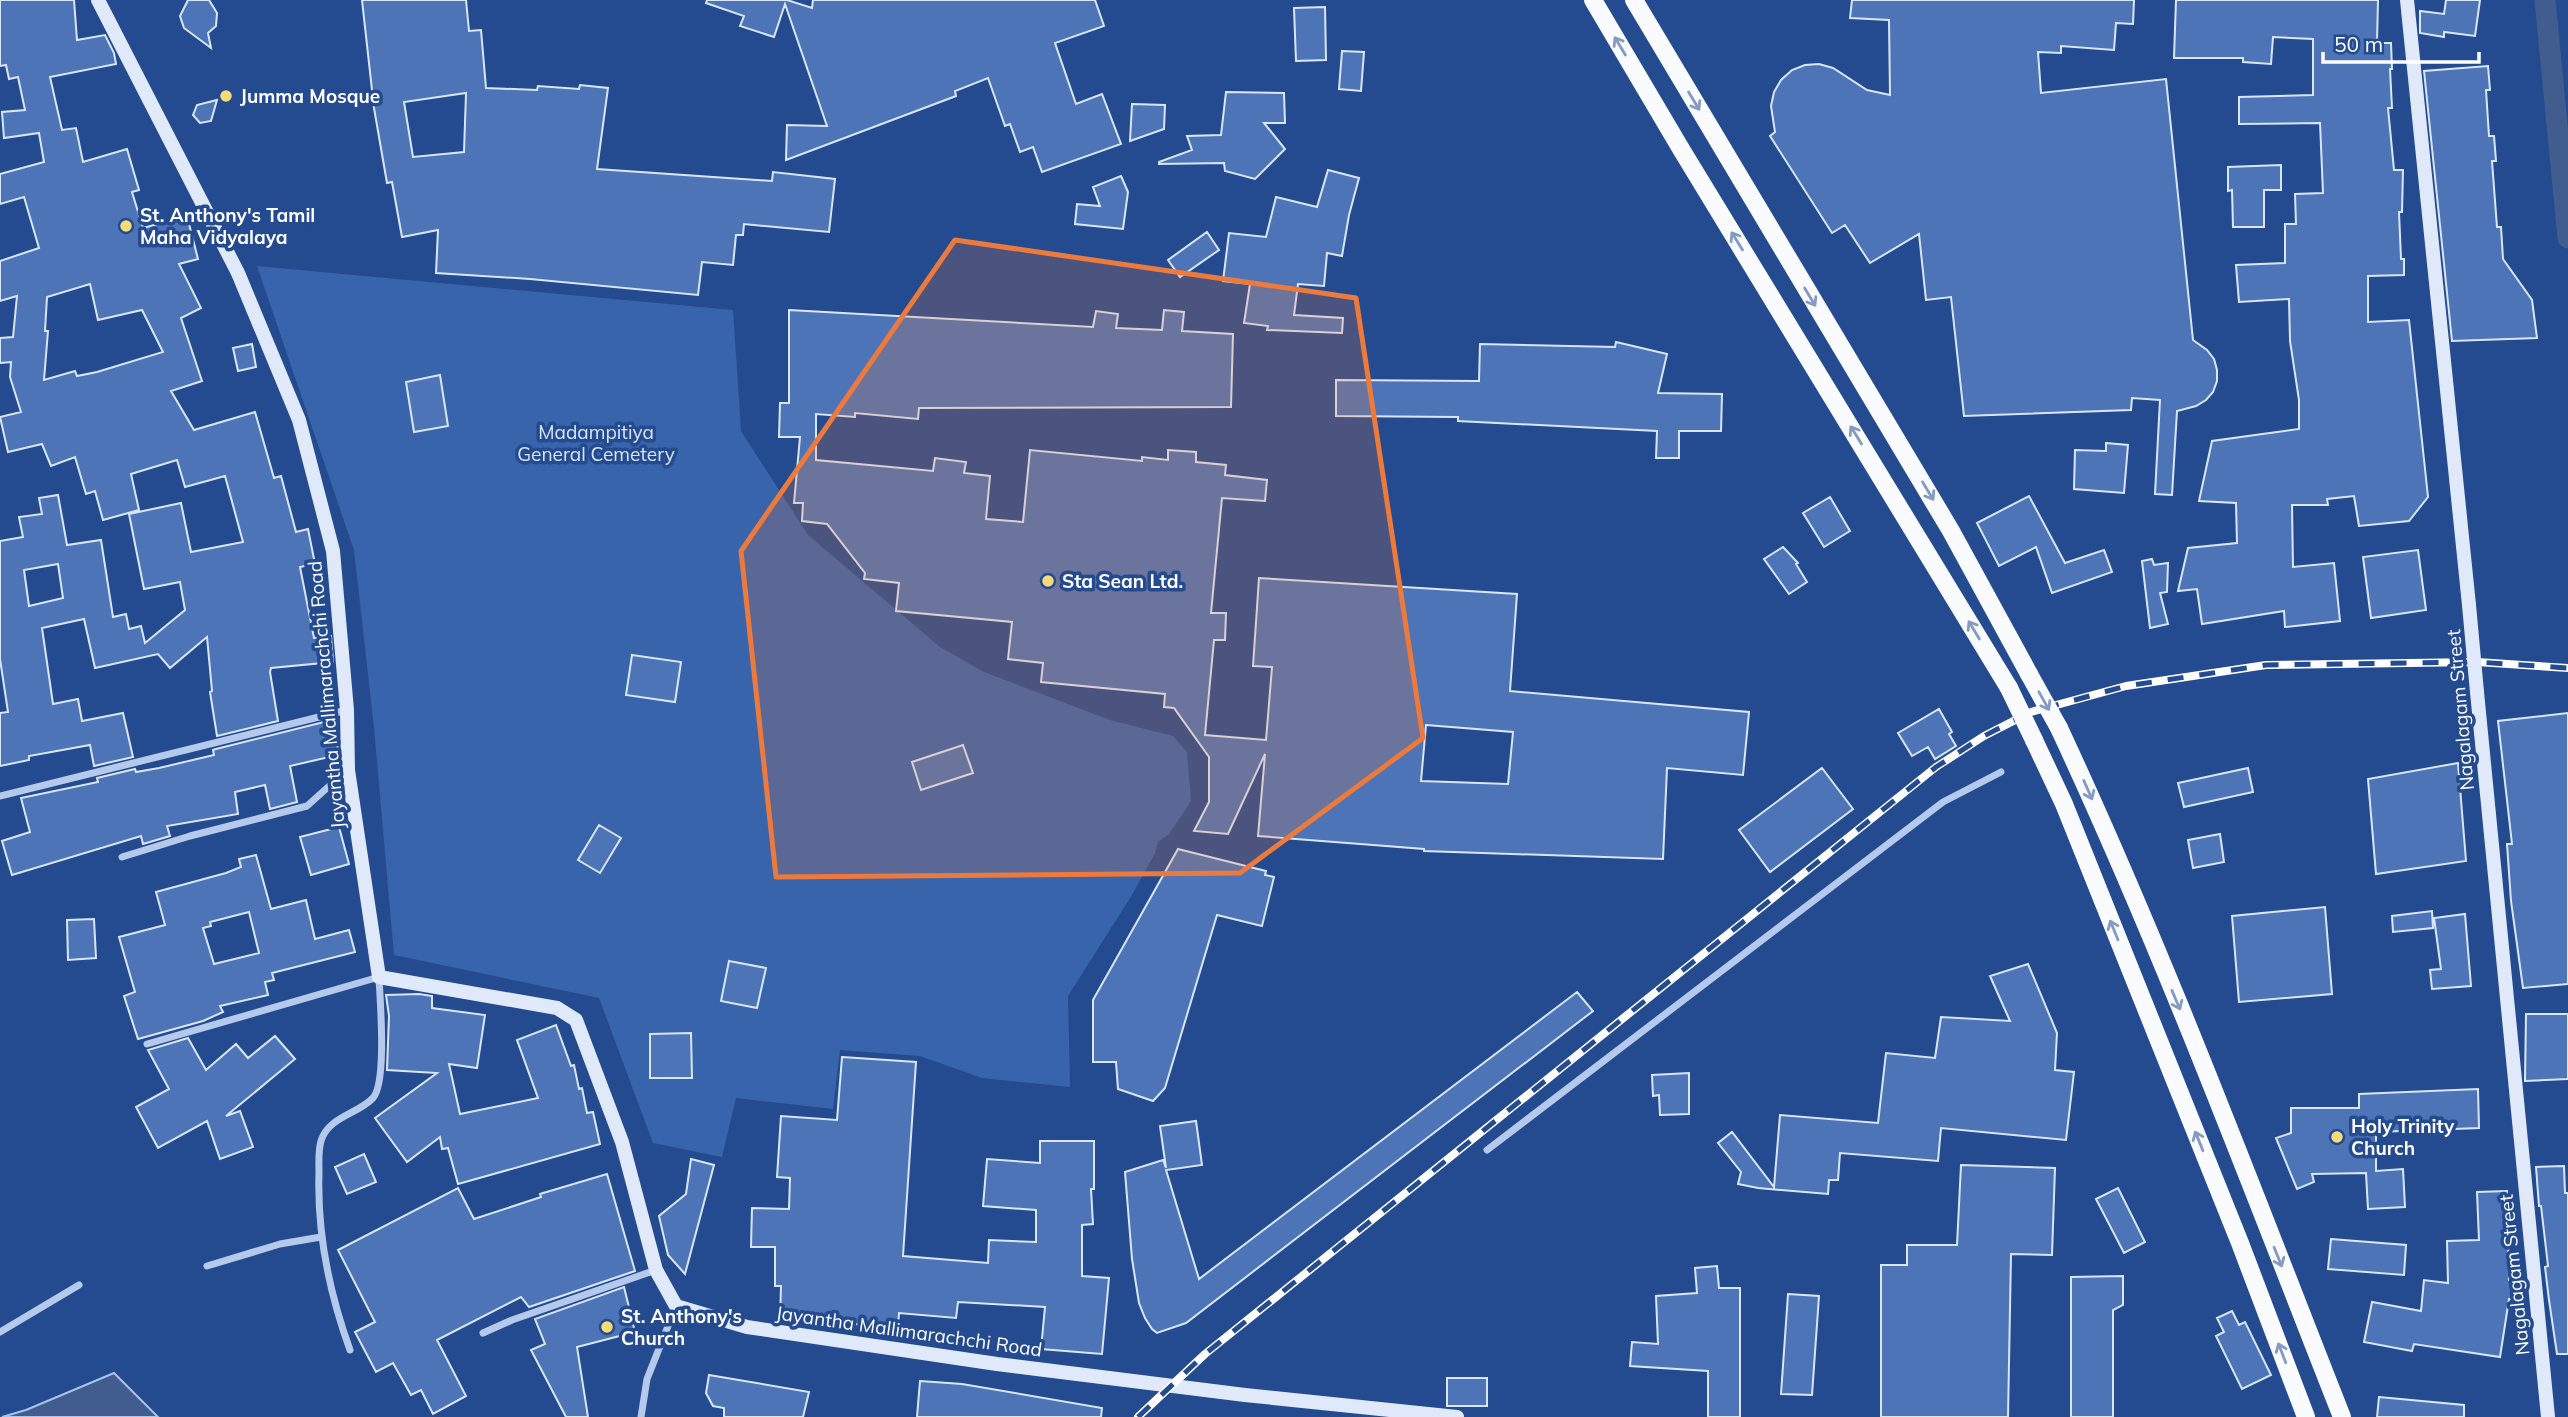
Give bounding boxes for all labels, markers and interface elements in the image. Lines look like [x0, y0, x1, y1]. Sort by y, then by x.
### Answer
scale bar [2323, 21, 2479, 65]
text: 50 m [2334, 31, 2383, 57]
one-way arrow [1613, 37, 1627, 57]
place label: Jumma Mosque [240, 84, 380, 108]
marker: Jumma Mosque [218, 88, 234, 104]
one-way arrow [1688, 90, 1701, 111]
place label: St. Anthony's Tamil Maha Vidyalaya [140, 203, 315, 249]
marker: St. Anthony's Tamil Maha Vidyalaya [118, 218, 134, 234]
one-way arrow [1730, 232, 1744, 252]
one-way arrow [1803, 286, 1817, 306]
park label: Madampitiya General Cemetery [517, 420, 675, 466]
one-way arrow [1849, 426, 1864, 445]
one-way arrow [1921, 481, 1935, 501]
street label: Jayantha Mallimarachchi Road [302, 560, 350, 830]
place label: Sta Sean Ltd. [1062, 569, 1183, 593]
marker: Sta Sean Ltd. [1040, 573, 1056, 589]
one-way arrow [1967, 620, 1981, 640]
street label: Nagalagam Street [2441, 628, 2479, 791]
one-way arrow [2038, 690, 2051, 711]
one-way arrow [2082, 779, 2095, 800]
one-way arrow [2107, 920, 2120, 942]
one-way arrow [2171, 988, 2184, 1010]
place label: Holy Trinity Church [2351, 1114, 2455, 1160]
marker: Holy Trinity Church [2329, 1129, 2345, 1145]
one-way arrow [2192, 1131, 2205, 1153]
street label: Nagalagam Street [2494, 1193, 2534, 1357]
one-way arrow [2273, 1245, 2286, 1267]
street label: Jayantha Mallimarachchi Road [774, 1300, 1044, 1362]
place label: St. Anthony's Church [621, 1304, 742, 1350]
marker: St. Anthony's Church [599, 1319, 615, 1335]
one-way arrow [2275, 1343, 2287, 1365]

